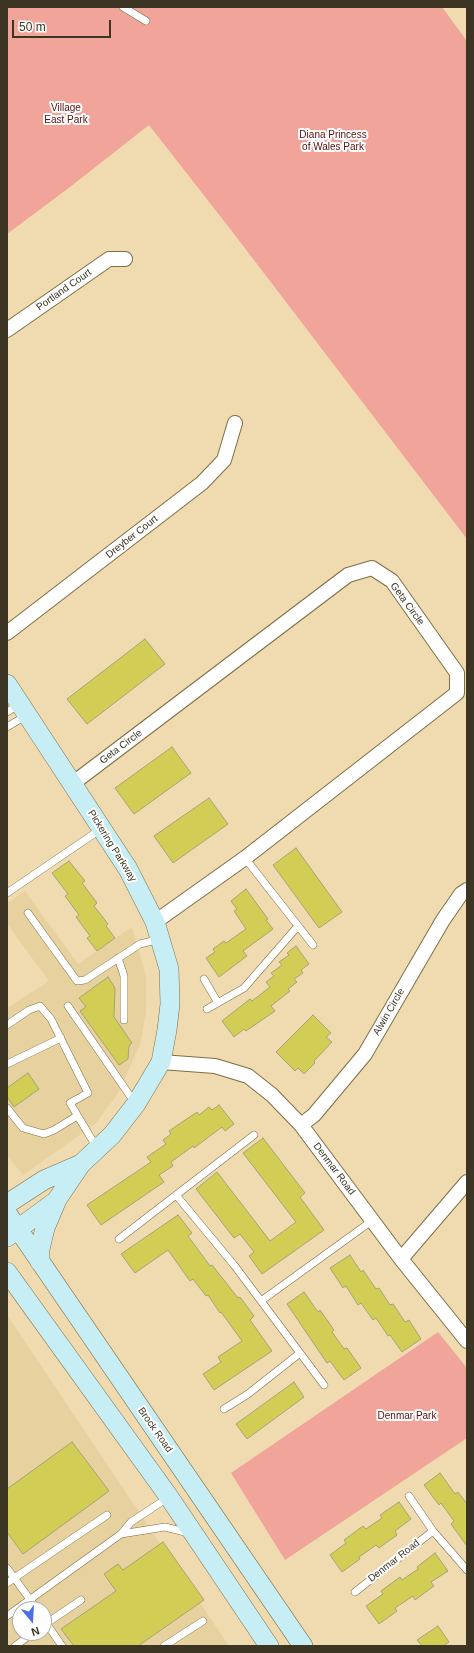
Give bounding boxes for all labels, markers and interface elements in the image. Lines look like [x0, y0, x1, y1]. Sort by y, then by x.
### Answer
scale bar [14, 12, 113, 38]
text: 50 m [19, 20, 46, 34]
park label: Village East Park [44, 102, 88, 126]
park label: Diana Princess of Wales Park [299, 129, 367, 152]
street label: Portland Court [34, 267, 94, 313]
street label: Dreyber Court [104, 513, 160, 561]
street label: Geta Circle [387, 580, 427, 628]
street label: Geta Circle [97, 727, 145, 767]
street label: Pickering Parkway [85, 808, 139, 884]
street label: Alwin Circle [371, 986, 407, 1038]
street label: Denmar Road [310, 1141, 358, 1197]
street label: Brock Road [135, 1405, 175, 1455]
park label: Denmar Park [378, 1410, 436, 1422]
street label: Denmar Road [366, 1537, 422, 1585]
north arrow [12, 1601, 52, 1641]
text: N [30, 1625, 41, 1638]

